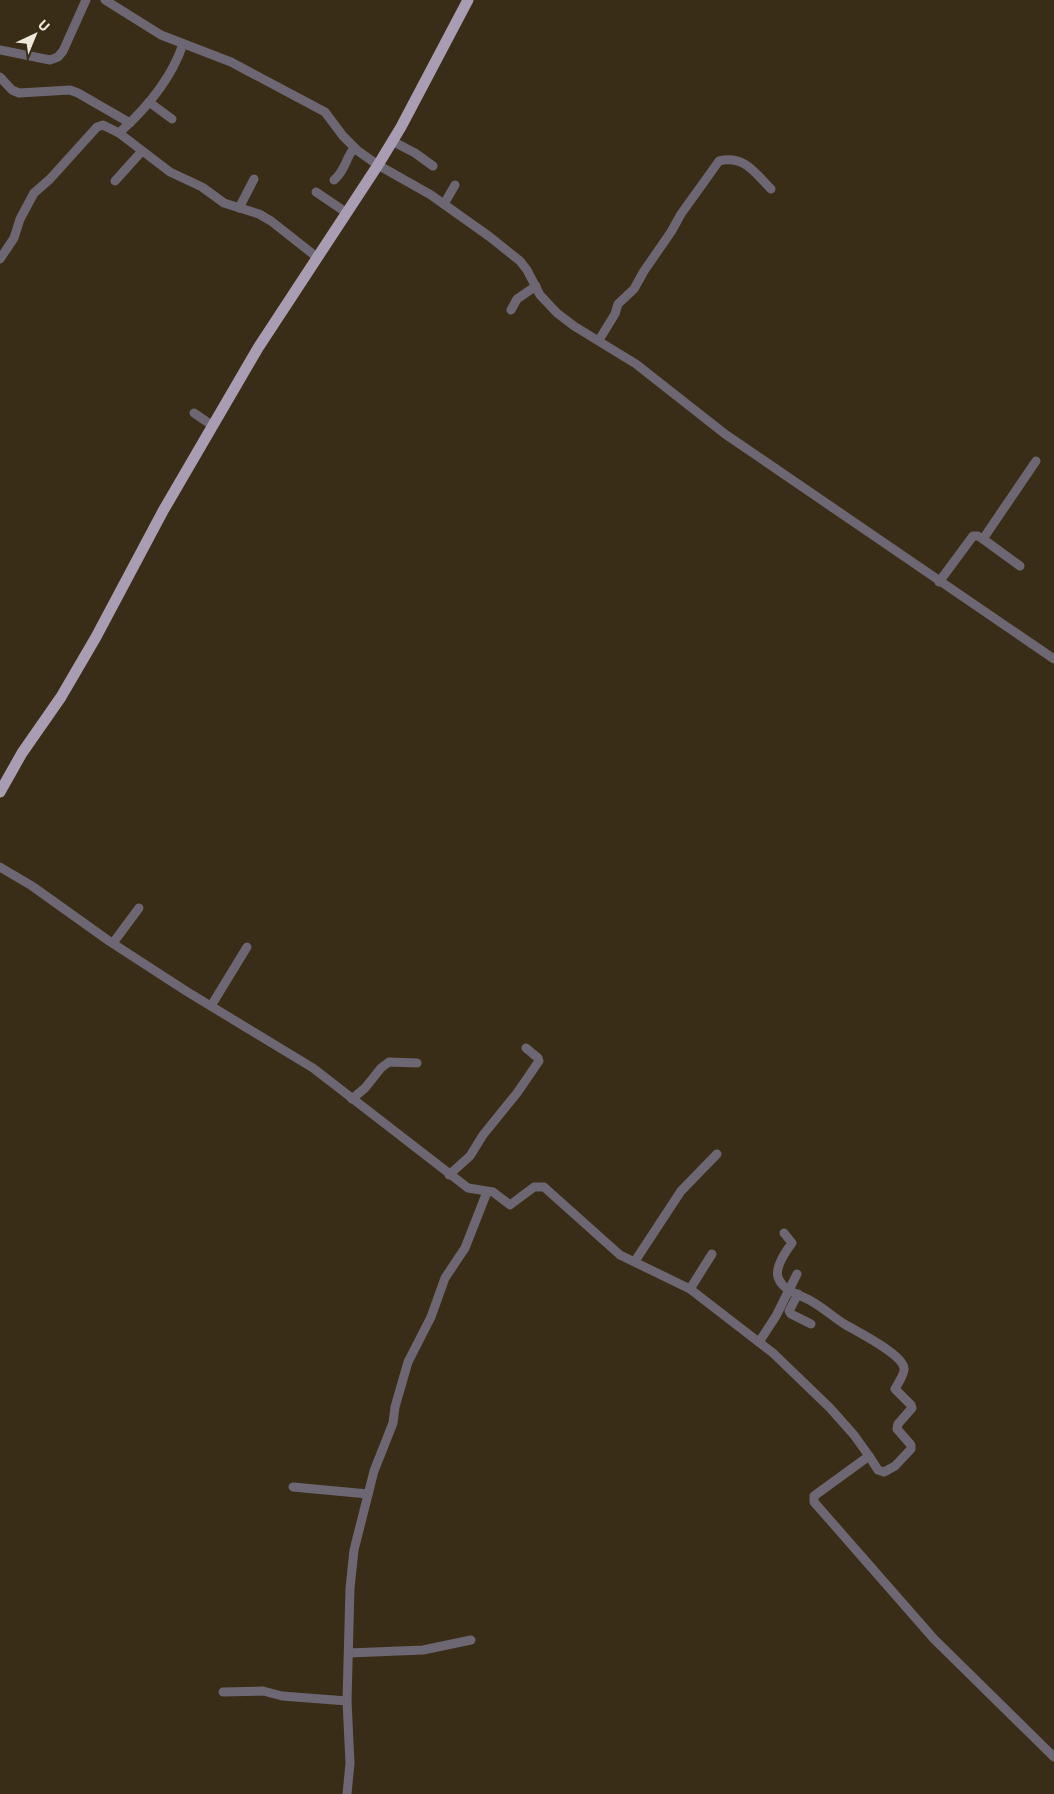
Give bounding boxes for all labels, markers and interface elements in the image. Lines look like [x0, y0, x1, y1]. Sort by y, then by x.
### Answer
north arrow [10, 10, 60, 60]
text: U [34, 16, 54, 35]

